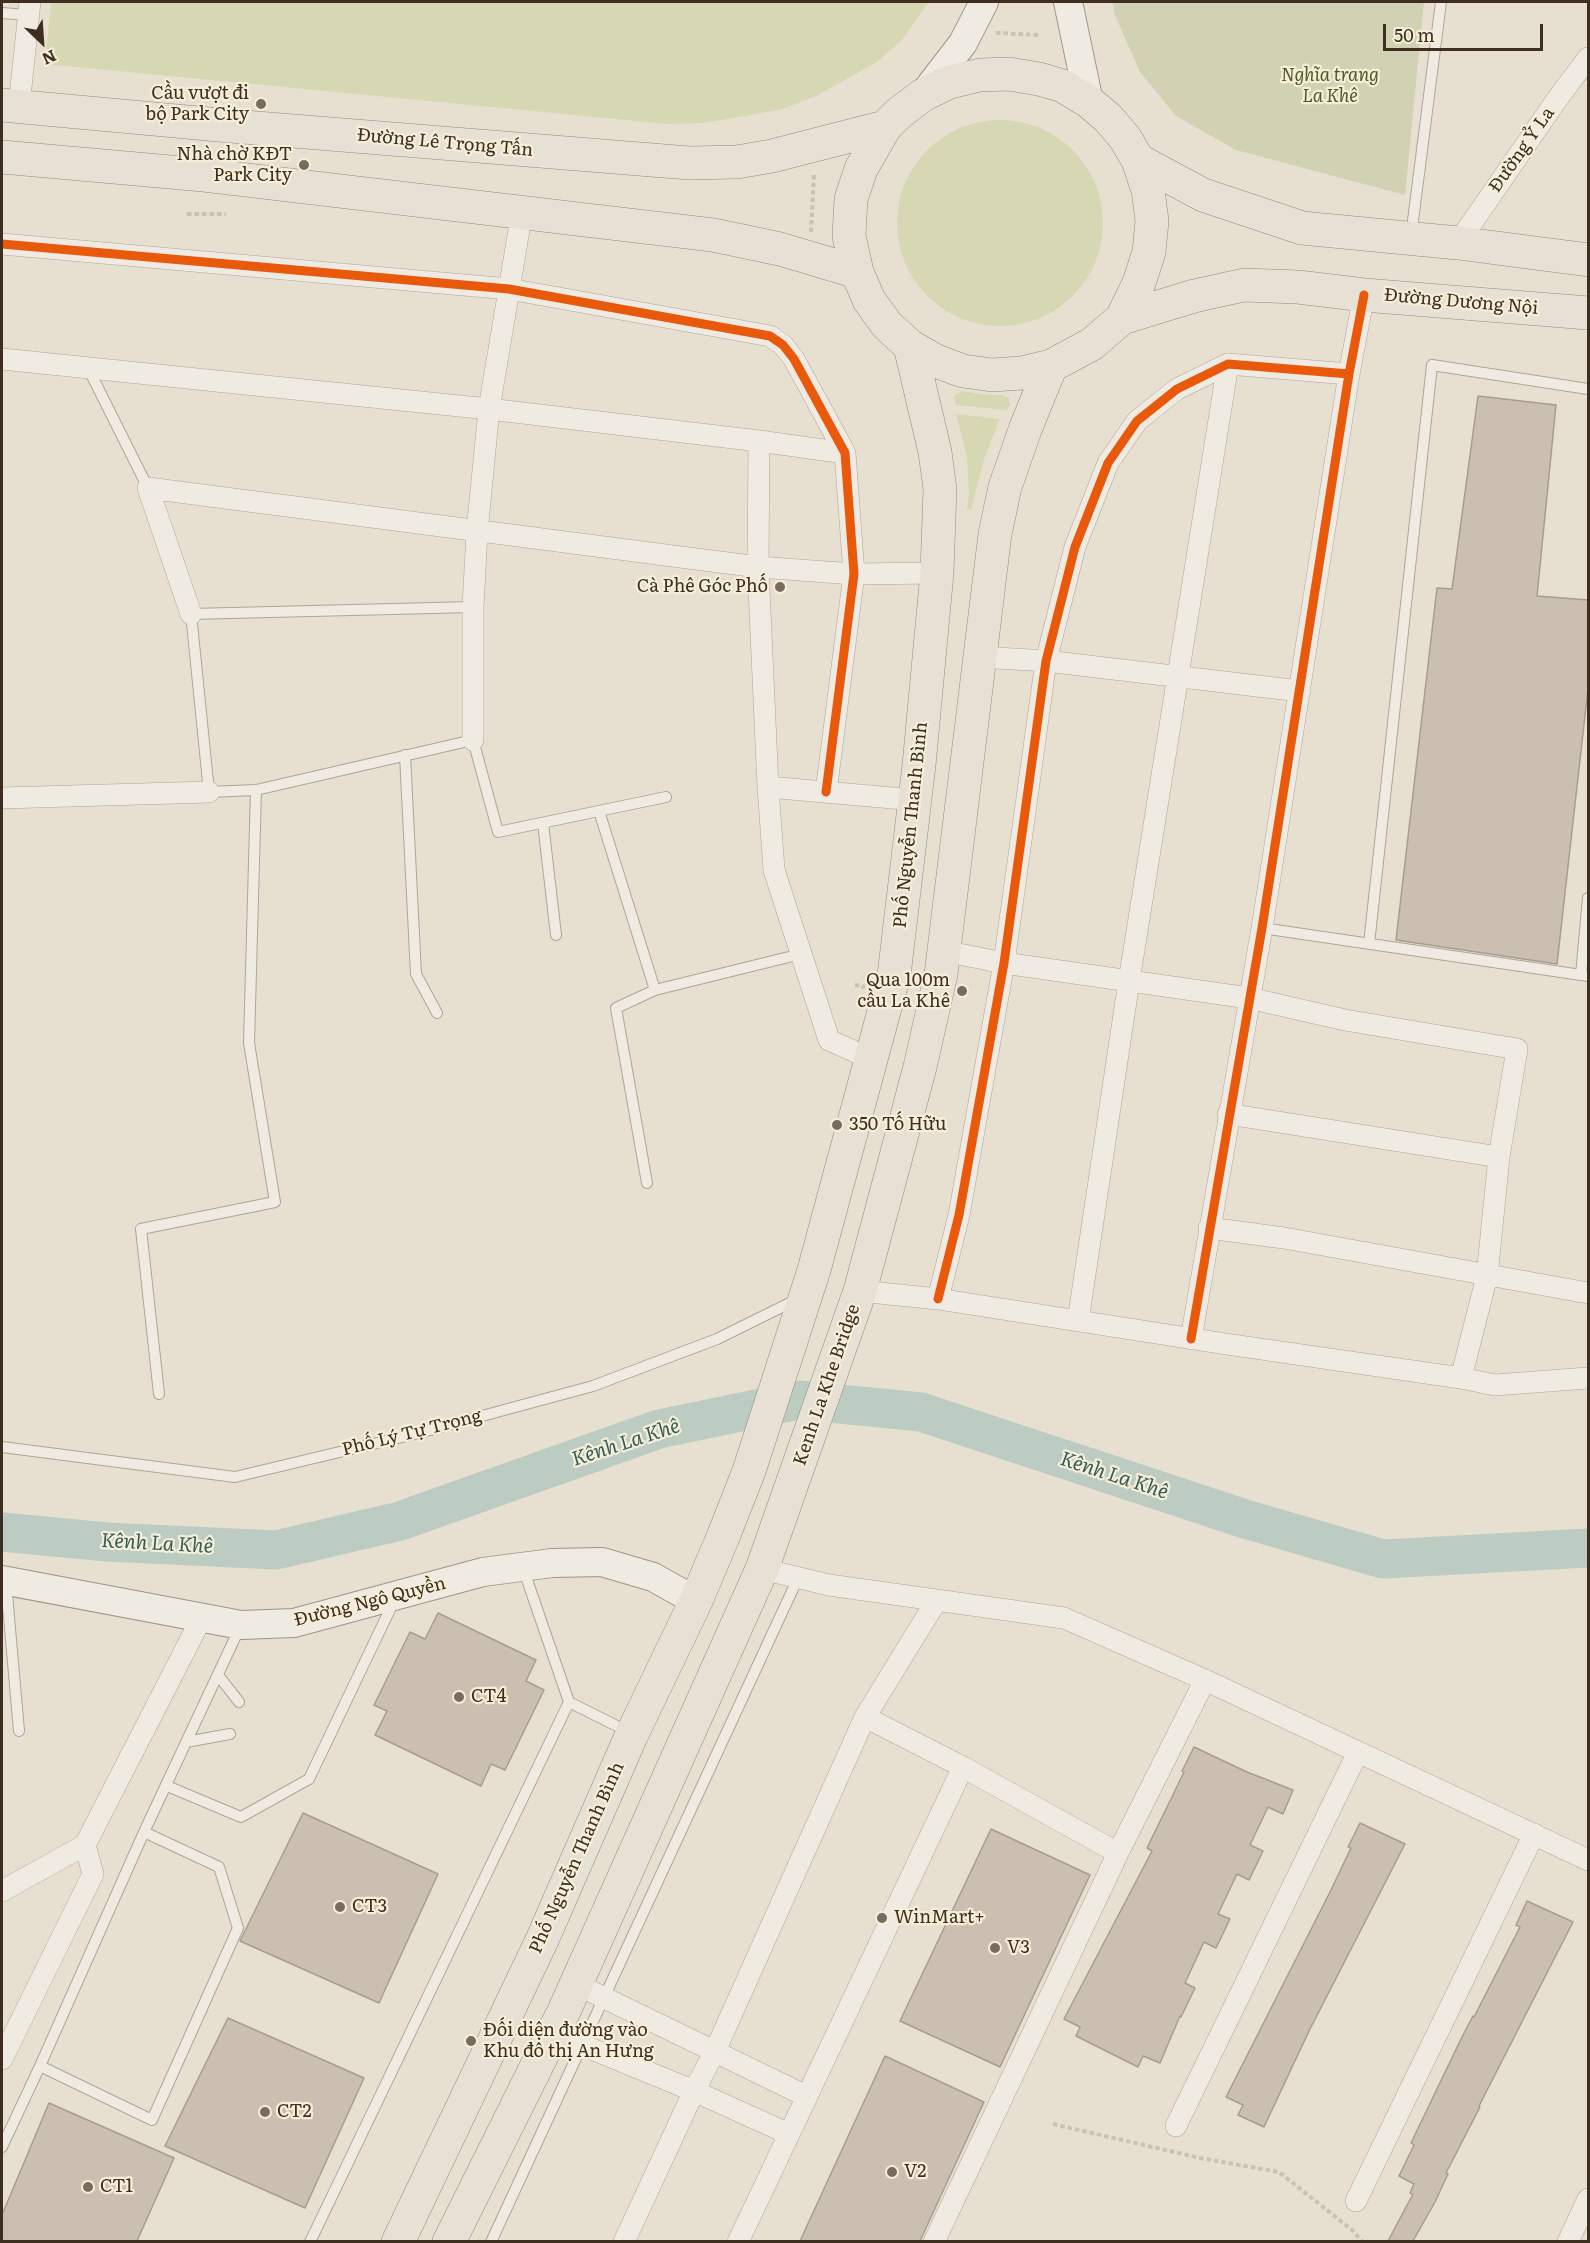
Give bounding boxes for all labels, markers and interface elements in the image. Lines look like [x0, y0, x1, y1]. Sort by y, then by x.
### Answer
north arrow [12, 12, 72, 72]
scale bar [1386, 12, 1546, 50]
text: 50 m [1394, 21, 1435, 48]
text: N [38, 45, 61, 72]
park label: Nghĩa trang La Khê [1281, 65, 1379, 107]
place label: Cầu vượt đi bộ Park City [145, 83, 249, 125]
marker: Cầu vượt đi bộ Park City [254, 97, 268, 111]
street label: Đường Ỷ La [1485, 103, 1559, 197]
street label: Đường Lê Trọng Tấn [356, 125, 534, 161]
place label: Nhà chờ KĐT Park City [177, 144, 292, 186]
marker: Nhà chờ KĐT Park City [297, 158, 311, 172]
street label: Đường Dương Nội [1383, 284, 1539, 320]
place label: Cà Phê Góc Phố [637, 576, 768, 598]
marker: Cà Phê Góc Phố [773, 580, 787, 594]
street label: Phố Nguyễn Thanh Bình [889, 721, 933, 929]
place label: Qua 100m cầu La Khê [857, 970, 950, 1012]
marker: Qua 100m cầu La Khê [955, 984, 969, 998]
place label: 350 Tố Hữu [849, 1114, 946, 1136]
marker: 350 Tố Hữu [830, 1118, 844, 1132]
street label: Kenh La Khe Bridge [789, 1301, 865, 1469]
street label: Phố Lý Tự Trọng [340, 1405, 484, 1461]
water label: Kênh La Khê [569, 1414, 683, 1472]
water label: Kênh La Khê [1057, 1447, 1171, 1505]
water label: Kênh La Khê [100, 1529, 214, 1559]
street label: Đường Ngô Quyền [292, 1573, 448, 1631]
place label: CT4 [471, 1686, 506, 1708]
marker: CT4 [452, 1690, 466, 1704]
street label: Phố Nguyễn Thanh Bình [525, 1759, 629, 1957]
place label: CT3 [352, 1896, 387, 1918]
marker: CT3 [333, 1900, 347, 1914]
place label: WinMart+ [894, 1907, 985, 1929]
marker: WinMart+ [875, 1911, 889, 1925]
place label: V3 [1007, 1937, 1030, 1959]
marker: V3 [988, 1941, 1002, 1955]
place label: Đối diện đường vào Khu đô thị An Hưng [483, 2020, 654, 2062]
marker: Đối diện đường vào Khu đô thị An Hưng [464, 2034, 478, 2048]
place label: CT2 [277, 2101, 312, 2123]
marker: CT2 [258, 2105, 272, 2119]
place label: V2 [904, 2161, 926, 2183]
marker: V2 [885, 2165, 899, 2179]
place label: CT1 [100, 2176, 133, 2198]
marker: CT1 [81, 2180, 95, 2194]

